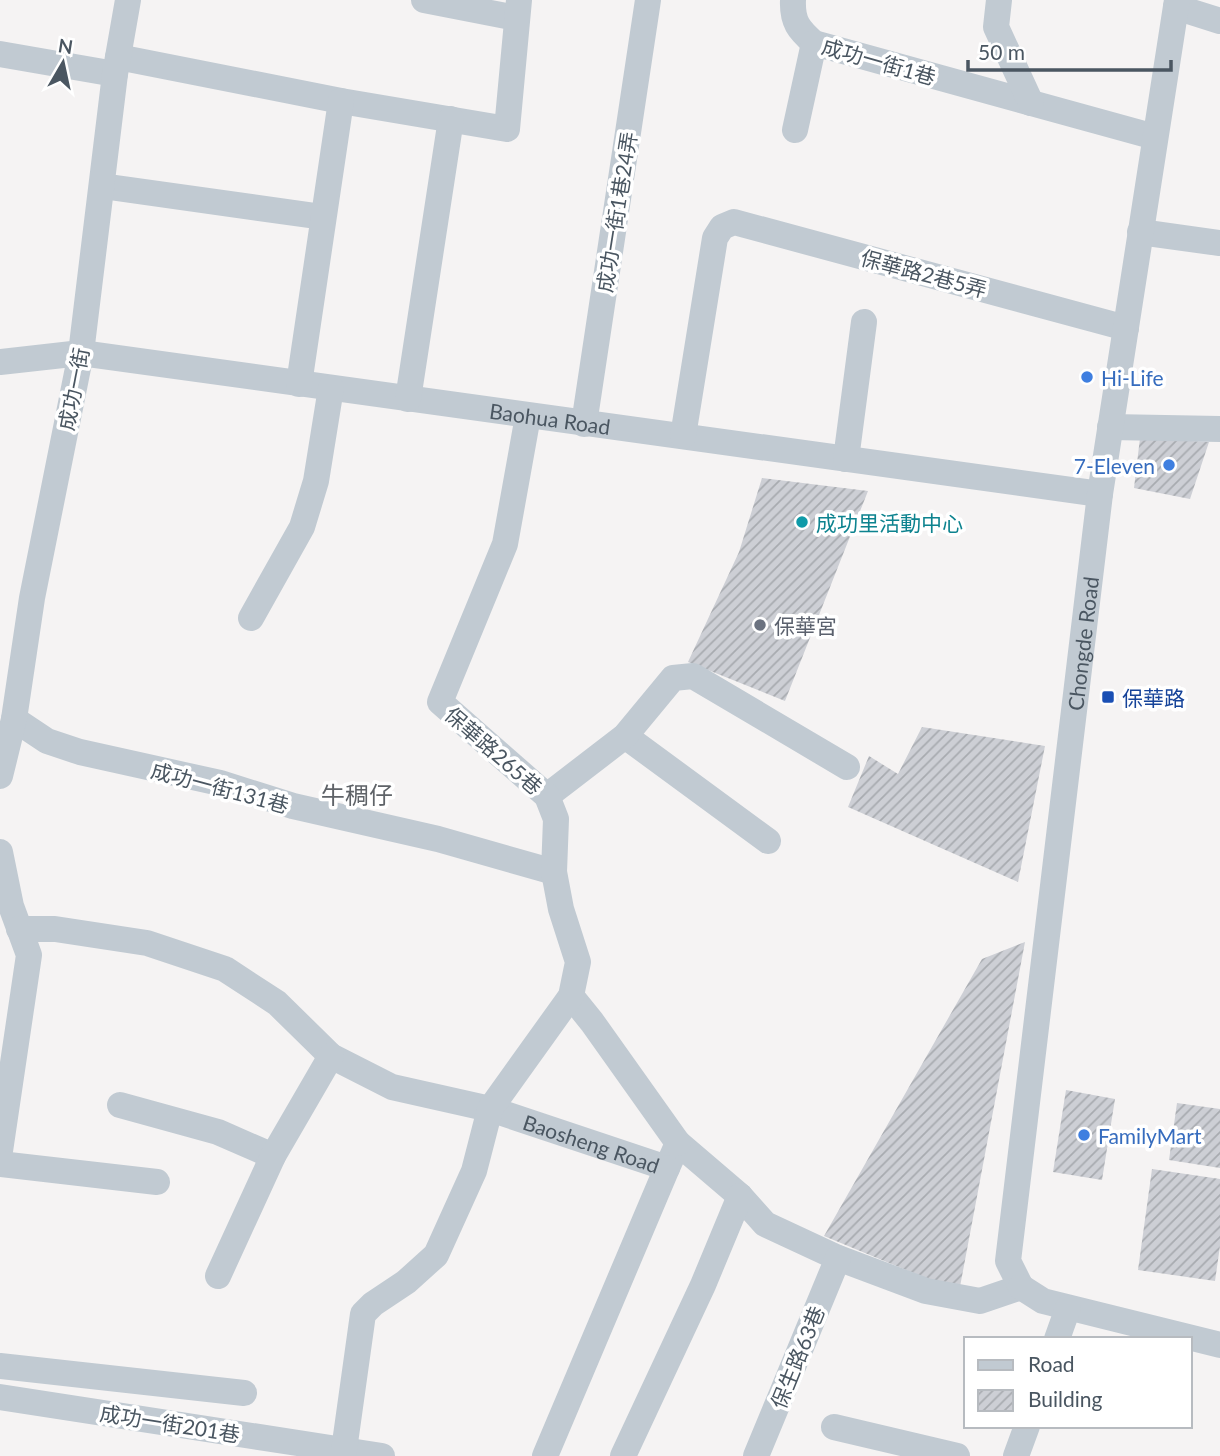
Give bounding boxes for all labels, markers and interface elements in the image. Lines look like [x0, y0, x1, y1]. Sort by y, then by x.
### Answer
north arrow [28, 28, 98, 98]
scale bar [968, 28, 1171, 72]
text: N [57, 33, 75, 58]
street label: 成功一街1巷 [819, 33, 939, 89]
text: 50 m [978, 39, 1025, 64]
street label: 成功一街1巷24弄 [591, 130, 641, 294]
street label: 保華路2巷5弄 [858, 244, 990, 302]
street label: 成功一街 [53, 345, 93, 433]
place label: Hi-Life [1101, 365, 1164, 390]
marker: Hi-Life [1079, 369, 1095, 385]
street label: Baohua Road [488, 397, 612, 439]
place label: 7-Eleven [1074, 453, 1155, 478]
marker: 7-Eleven [1161, 457, 1177, 473]
place label: 成功里活動中心 [816, 510, 963, 535]
marker: 成功里活動中心 [794, 514, 810, 530]
street label: Chongde Road [1062, 575, 1103, 712]
place label: 保華宮 [774, 613, 837, 638]
marker: 保華宮 [752, 617, 768, 633]
place label: 保華路 [1122, 685, 1185, 710]
marker: 保華路 [1100, 689, 1116, 705]
street label: 保華路265巷 [440, 701, 548, 799]
street label: 成功一街131巷 [148, 757, 292, 817]
district label: 牛稠仔 [321, 780, 393, 809]
street label: Baosheng Road [520, 1108, 663, 1177]
place label: FamilyMart [1098, 1123, 1202, 1148]
marker: FamilyMart [1076, 1127, 1092, 1143]
street label: 保生路63巷 [765, 1302, 829, 1412]
legend [964, 1337, 1192, 1428]
text: Road [1028, 1351, 1075, 1376]
text: Building [1028, 1386, 1103, 1411]
street label: 成功一街201巷 [98, 1400, 242, 1446]

